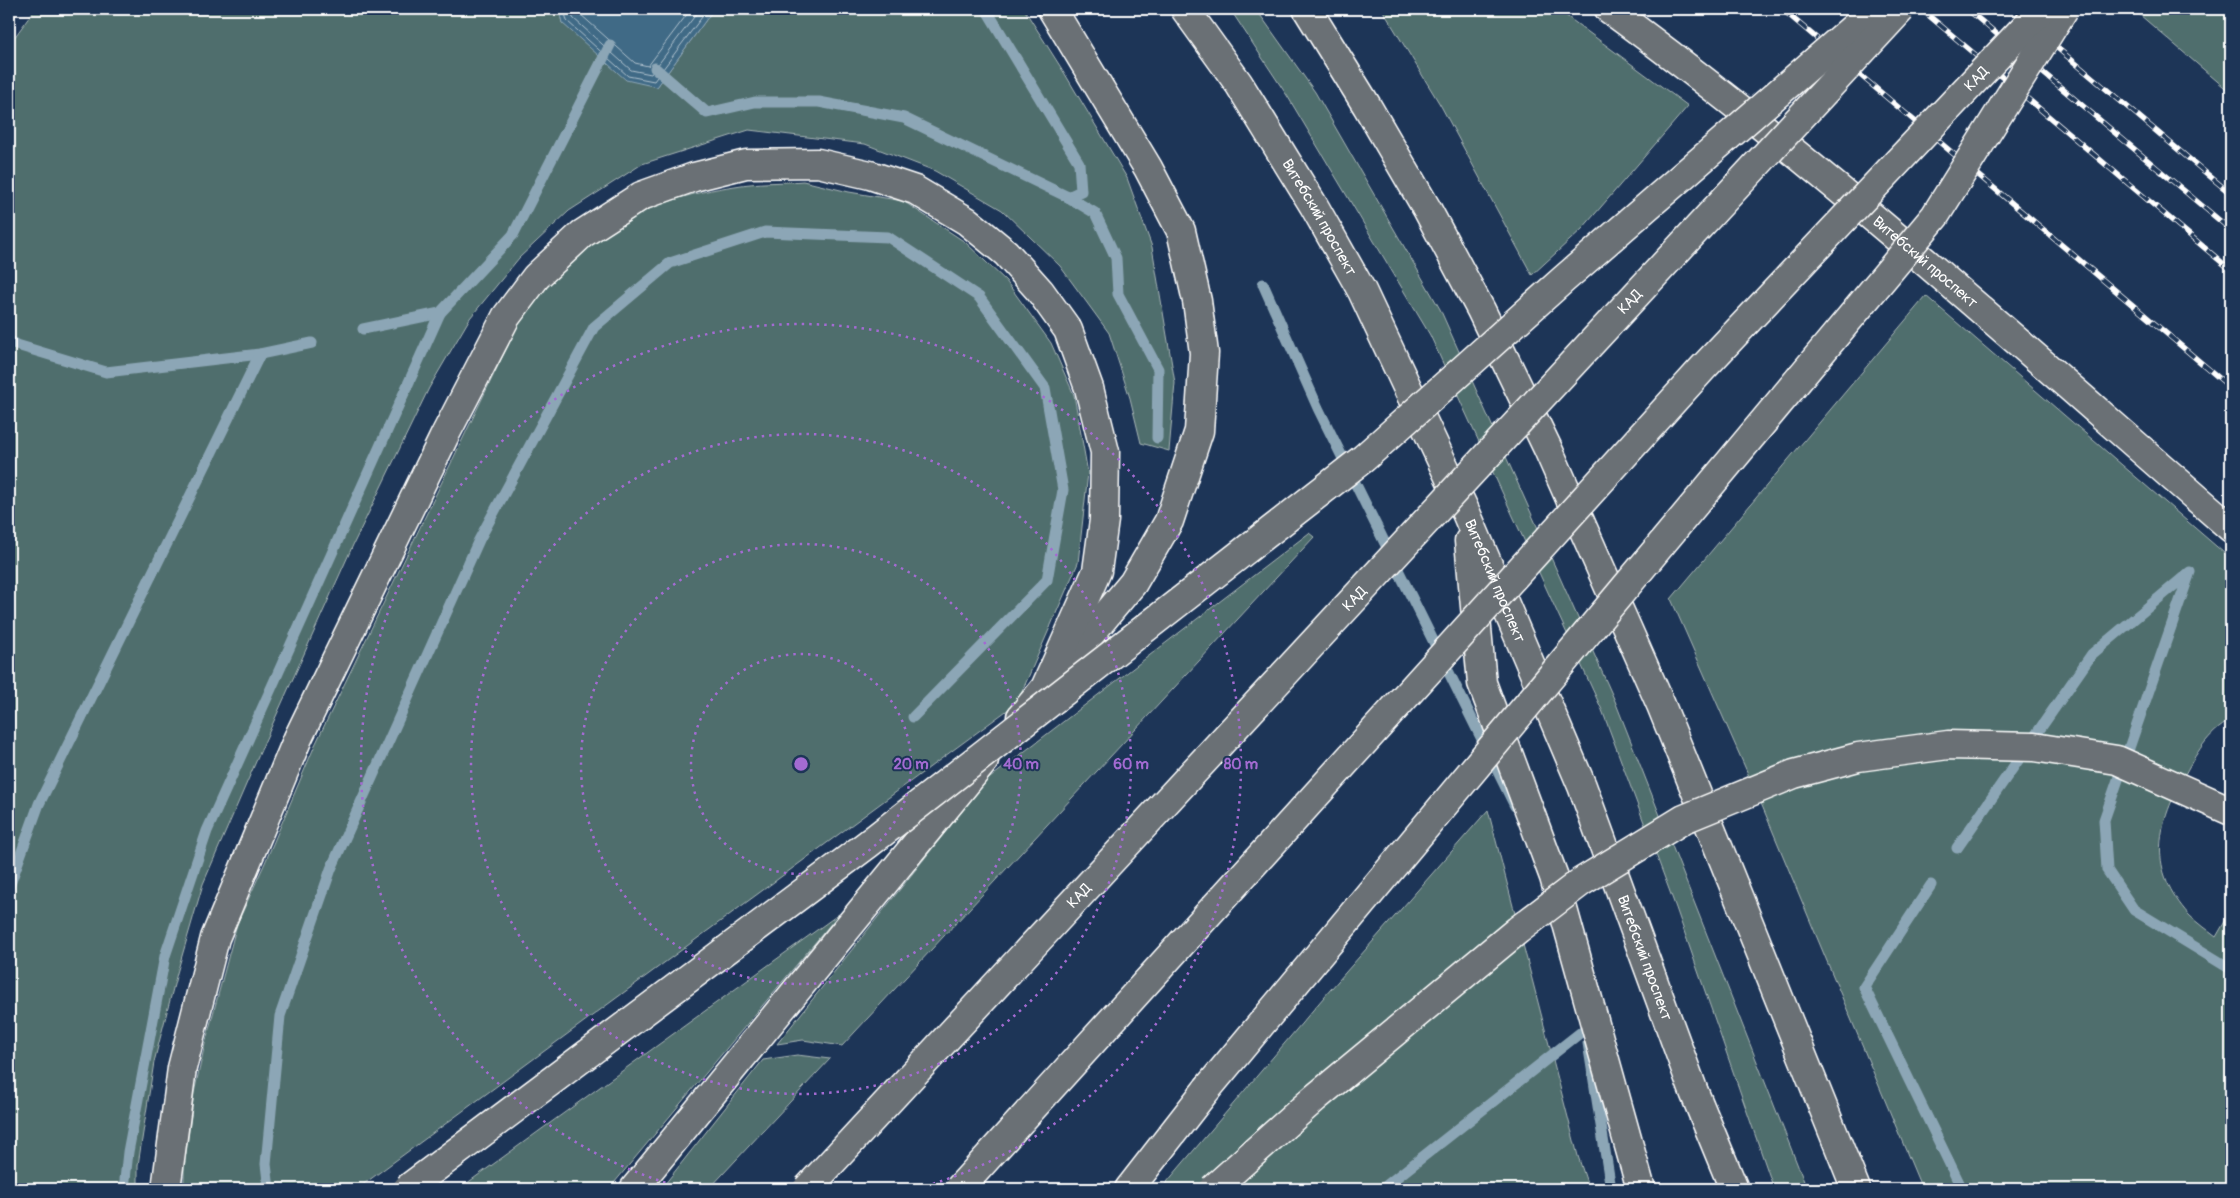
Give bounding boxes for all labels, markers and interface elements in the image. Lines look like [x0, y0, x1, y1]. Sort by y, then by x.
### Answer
street label: КАД [1960, 62, 1994, 95]
street label: Витебский проспект [1277, 156, 1361, 280]
street label: Витебский проспект [1869, 212, 1982, 313]
street label: КАД [1614, 285, 1647, 319]
street label: Витебский проспект [1460, 516, 1529, 646]
street label: КАД [1338, 582, 1372, 616]
centre of rings [792, 755, 810, 773]
text: 20 m [893, 755, 929, 774]
text: 40 m [1003, 755, 1039, 774]
text: 60 m [1113, 755, 1149, 774]
text: 80 m [1224, 755, 1258, 774]
street label: КАД [1063, 879, 1096, 913]
street label: Витебский проспект [1613, 893, 1676, 1024]

